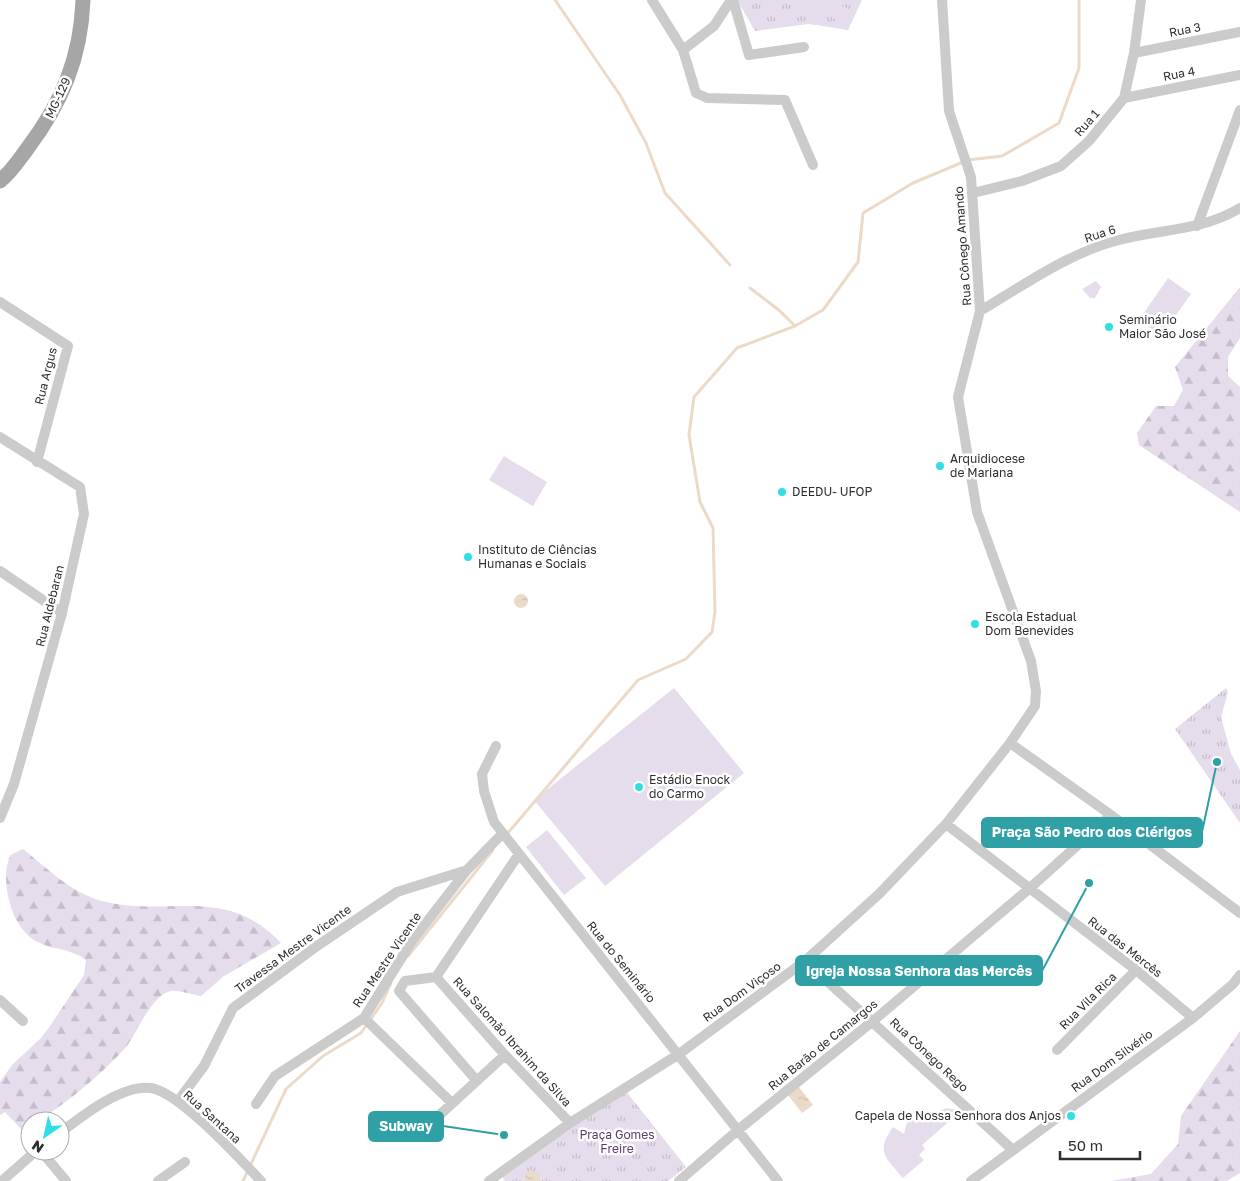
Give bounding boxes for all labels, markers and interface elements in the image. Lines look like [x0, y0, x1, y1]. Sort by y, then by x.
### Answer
street label: Rua 3 [1168, 19, 1202, 40]
street label: Rua 4 [1162, 63, 1196, 84]
street label: MG-129 [42, 75, 74, 121]
street label: Rua 1 [1071, 106, 1102, 139]
street label: Rua Cônego Amando [951, 186, 974, 306]
street label: Rua 6 [1082, 221, 1117, 246]
place label: Seminário Maior São José [1119, 312, 1206, 341]
marker: Seminário Maior São José [1103, 321, 1115, 333]
street label: Rua Argus [31, 346, 60, 406]
place label: Arquidiocese de Mariana [950, 451, 1025, 480]
marker: Arquidiocese de Mariana [934, 460, 946, 472]
place label: DEEDU- UFOP [792, 484, 872, 499]
marker: DEEDU- UFOP [776, 486, 788, 498]
place label: Instituto de Ciências Humanas e Sociais [478, 542, 597, 571]
marker: Instituto de Ciências Humanas e Sociais [462, 551, 474, 563]
street label: Rua Aldebaran [32, 563, 67, 648]
place label: Escola Estadual Dom Benevides [985, 609, 1077, 638]
marker: Escola Estadual Dom Benevides [969, 618, 981, 630]
place label: Estádio Enock do Carmo [649, 772, 730, 801]
marker: Estádio Enock do Carmo [633, 781, 645, 793]
callout: Praça São Pedro dos Clérigos [982, 818, 1202, 847]
text: Praça São Pedro dos Clérigos [992, 823, 1192, 840]
street label: Travessa Mestre Vicente [232, 901, 354, 996]
street label: Rua Mestre Vicente [349, 909, 424, 1010]
street label: Rua das Mercês [1085, 913, 1165, 980]
street label: Rua do Seminário [584, 918, 659, 1005]
callout: Igreja Nossa Senhora das Mercês [796, 956, 1042, 985]
street label: Rua Dom Viçoso [700, 958, 784, 1025]
text: Igreja Nossa Senhora das Mercês [806, 962, 1033, 979]
street label: Rua Vila Rica [1056, 969, 1119, 1032]
street label: Rua Salomão Ibrahim da Silva [450, 974, 575, 1110]
street label: Rua Barão de Camargos [765, 996, 880, 1093]
street label: Rua Cônego Rego [887, 1014, 972, 1095]
street label: Rua Dom Silvério [1068, 1026, 1155, 1095]
street label: Rua Santana [180, 1087, 244, 1146]
place label: Capela de Nossa Senhora dos Anjos [855, 1108, 1061, 1123]
marker: Capela de Nossa Senhora dos Anjos [1065, 1110, 1077, 1122]
north arrow [20, 1111, 70, 1161]
callout: Subway [369, 1112, 443, 1141]
text: Subway [379, 1117, 434, 1134]
park label: Praça Gomes Freire [579, 1127, 655, 1156]
scale bar [1060, 1128, 1140, 1160]
text: 50 m [1068, 1136, 1103, 1154]
text: N [28, 1137, 47, 1157]

